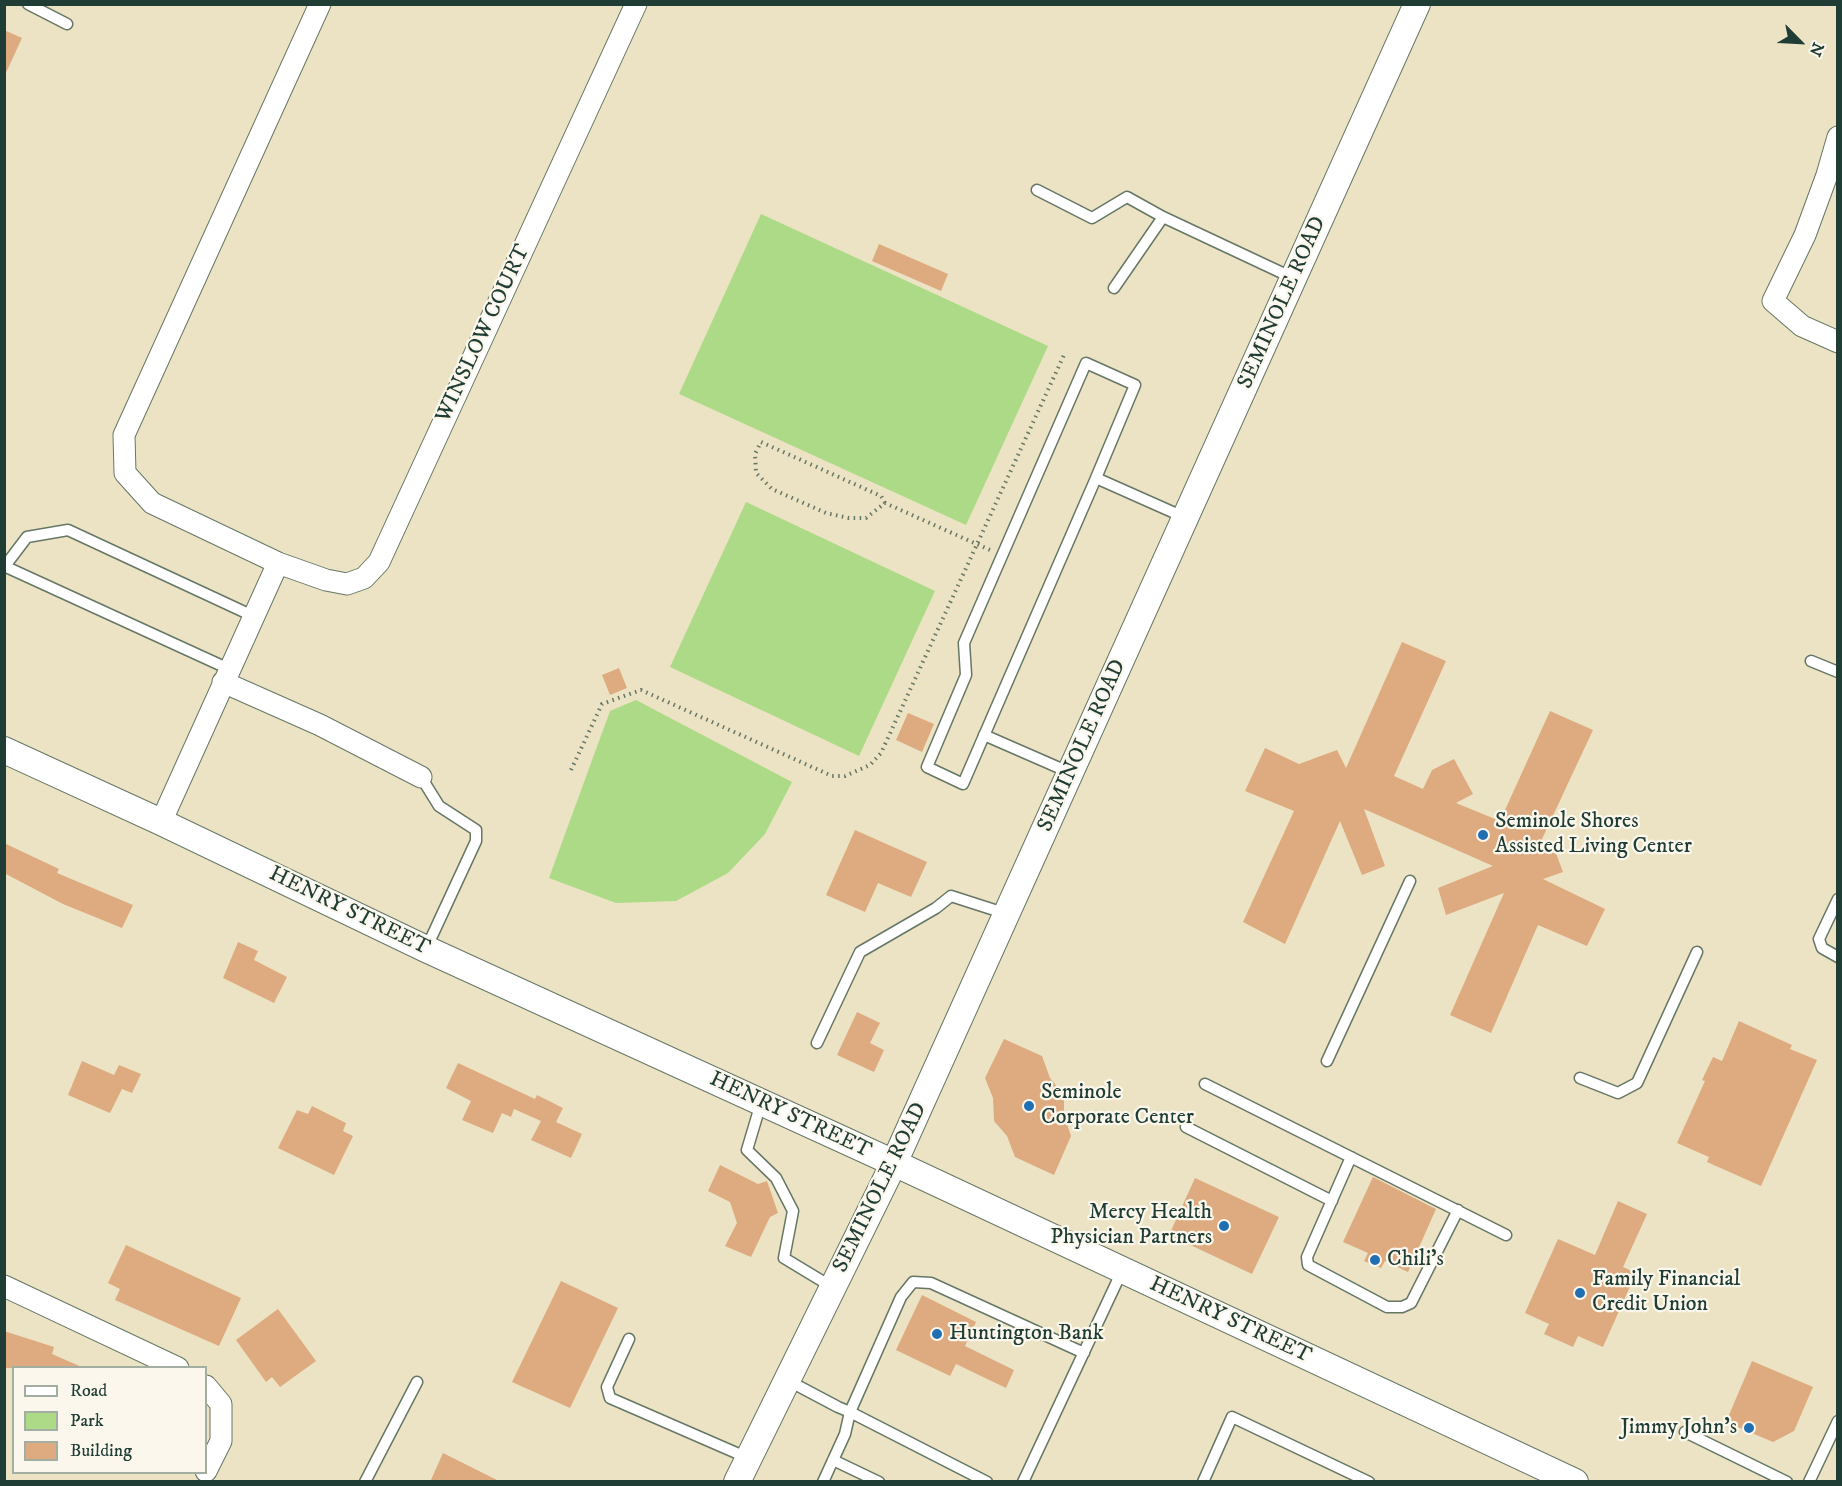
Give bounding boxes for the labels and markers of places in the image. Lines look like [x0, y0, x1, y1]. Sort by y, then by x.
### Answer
place label: Seminole Shores Assisted Living Center [1495, 809, 1692, 860]
marker: Seminole Shores Assisted Living Center [1476, 828, 1490, 842]
place label: Seminole Corporate Center [1041, 1080, 1194, 1132]
marker: Seminole Corporate Center [1022, 1099, 1036, 1113]
place label: Mercy Health Physician Partners [1050, 1200, 1212, 1252]
marker: Mercy Health Physician Partners [1217, 1219, 1231, 1233]
place label: Chili's [1387, 1247, 1444, 1273]
marker: Chili's [1368, 1253, 1382, 1267]
place label: Family Financial Credit Union [1592, 1267, 1740, 1318]
marker: Family Financial Credit Union [1573, 1286, 1587, 1300]
place label: Huntington Bank [949, 1321, 1104, 1347]
marker: Huntington Bank [930, 1327, 944, 1341]
place label: Jimmy John's [1620, 1415, 1737, 1441]
marker: Jimmy John's [1742, 1421, 1756, 1435]

